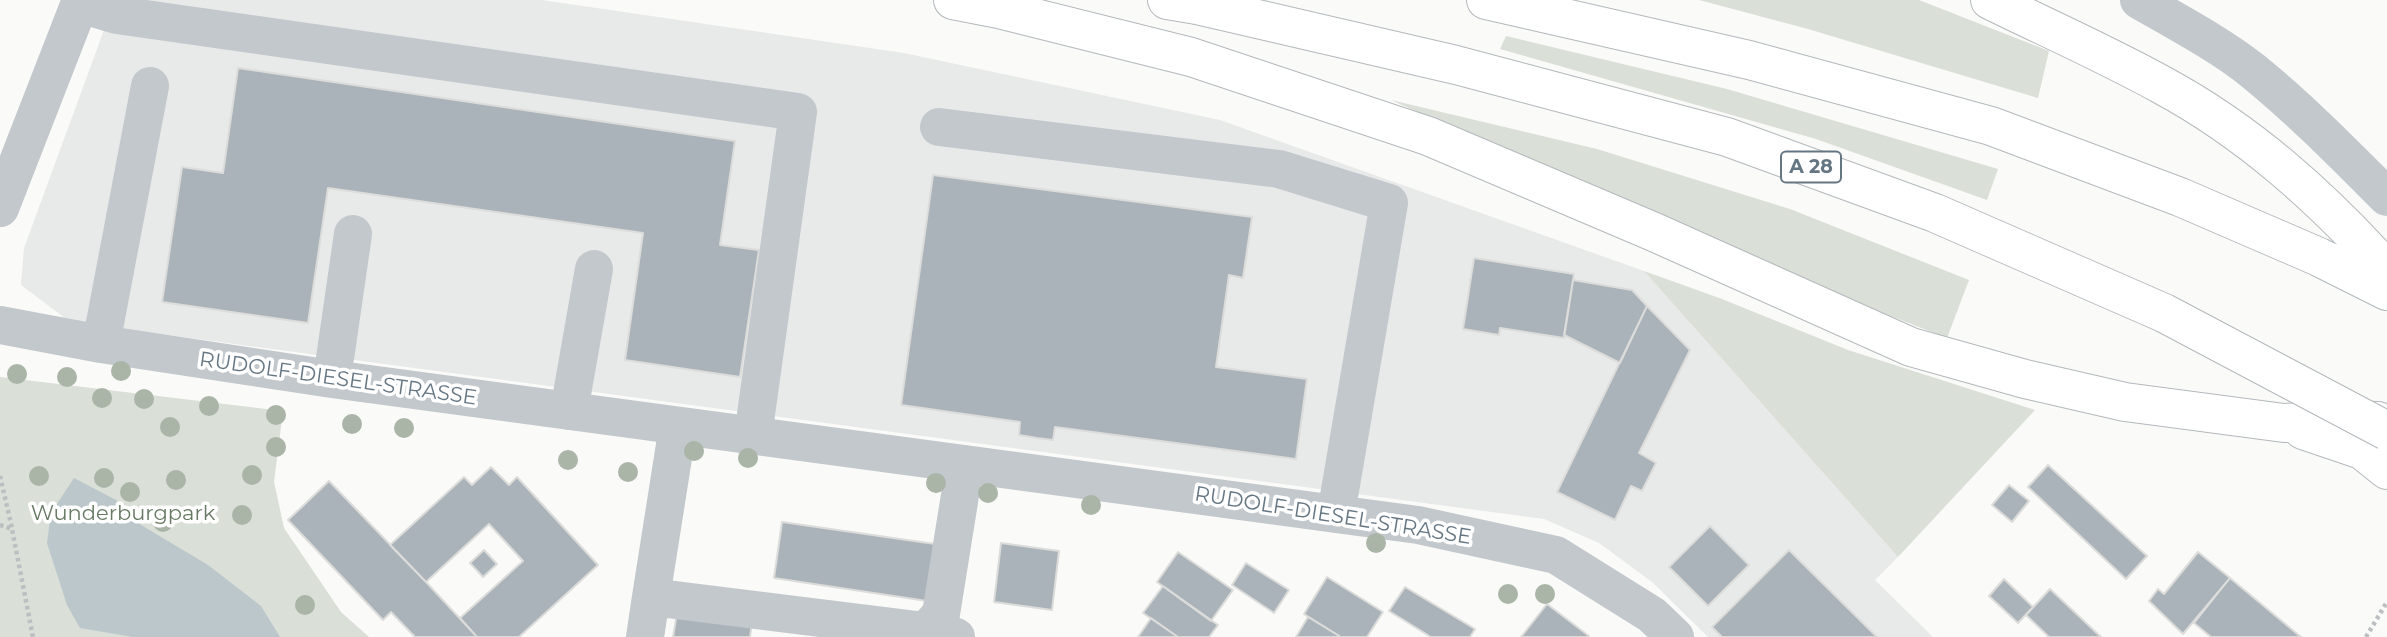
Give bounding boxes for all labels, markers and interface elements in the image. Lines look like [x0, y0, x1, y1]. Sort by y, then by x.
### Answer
road number: A 28 [1781, 152, 1841, 182]
street label: RUDOLF-DIESEL-STRASSE [198, 347, 478, 411]
street label: RUDOLF-DIESEL-STRASSE [1193, 482, 1473, 550]
park label: Wunderburgpark [31, 501, 215, 527]

